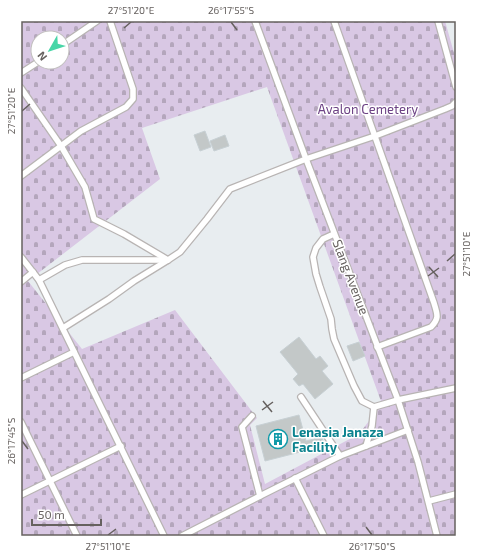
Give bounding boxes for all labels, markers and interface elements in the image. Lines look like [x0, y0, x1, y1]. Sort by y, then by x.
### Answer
text: 27°51'20"E [108, 4, 155, 16]
text: 26°17'55"S [208, 4, 254, 16]
north arrow [30, 30, 70, 70]
text: N [34, 49, 49, 64]
text: 27°51'20"E [5, 87, 17, 134]
park label: Avalon Cemetery [318, 101, 418, 117]
text: 27°51'10"E [460, 231, 472, 276]
street label: Slang Avenue [329, 237, 373, 317]
text: 26°17'45"S [5, 417, 17, 464]
place label: Lenasia Janaza Facility [292, 424, 384, 455]
building icon: Lenasia Janaza Facility [267, 428, 289, 450]
scale bar [32, 501, 101, 527]
text: 50 m [38, 507, 65, 521]
text: 27°51'10"E [86, 540, 131, 552]
text: 26°17'50"S [349, 540, 396, 552]

